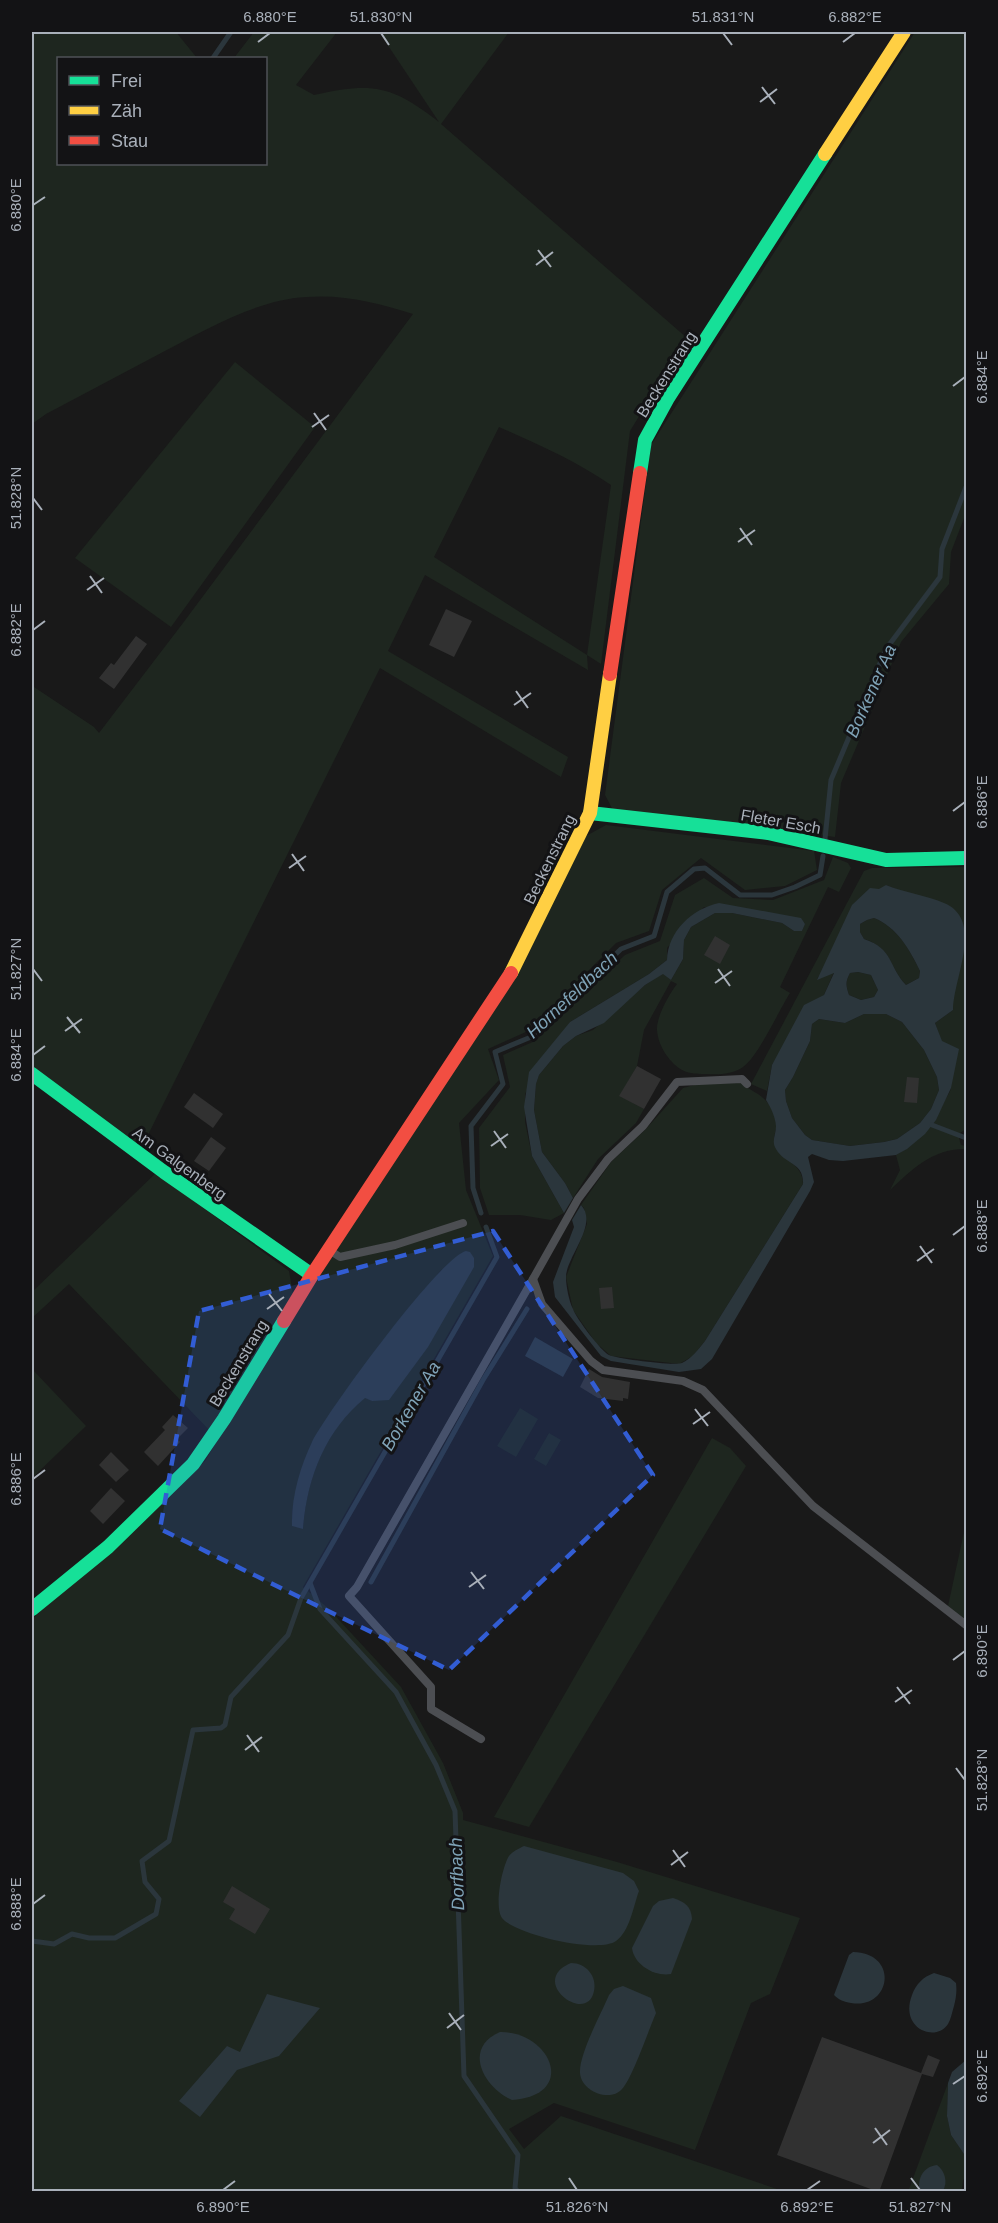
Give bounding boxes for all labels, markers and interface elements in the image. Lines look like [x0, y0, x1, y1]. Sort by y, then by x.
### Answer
text: 6.880°E [243, 8, 297, 25]
text: 51.830°N [350, 8, 412, 25]
text: 51.831°N [692, 8, 754, 25]
text: 6.882°E [828, 8, 882, 25]
legend [57, 57, 267, 165]
text: Frei [111, 71, 142, 91]
text: Zäh [111, 101, 142, 121]
text: Stau [111, 131, 148, 151]
text: 6.880°E [7, 178, 24, 232]
street label: Beckenstrang [633, 328, 700, 420]
text: 6.884°E [973, 350, 990, 404]
text: 51.828°N [7, 467, 24, 529]
text: 6.882°E [7, 603, 24, 657]
water label: Borkener Aa [842, 642, 900, 740]
text: 6.886°E [973, 775, 990, 829]
street label: Fleter Esch [740, 806, 822, 837]
street label: Beckenstrang [520, 812, 579, 907]
text: 51.827°N [7, 938, 24, 1000]
water label: Hornefeldbach [522, 948, 622, 1042]
text: 6.884°E [7, 1028, 24, 1082]
street label: Am Galgenberg [129, 1124, 230, 1203]
text: 6.888°E [973, 1199, 990, 1253]
street label: Beckenstrang [206, 1317, 271, 1410]
water label: Borkener Aa [377, 1358, 445, 1454]
text: 6.886°E [7, 1452, 24, 1506]
text: 6.890°E [973, 1624, 990, 1678]
text: 51.828°N [973, 1749, 990, 1811]
water label: Dorfbach [446, 1837, 468, 1911]
text: 6.888°E [7, 1877, 24, 1931]
text: 6.892°E [973, 2049, 990, 2103]
text: 6.890°E [196, 2198, 250, 2215]
text: 51.826°N [546, 2198, 608, 2215]
text: 6.892°E [780, 2198, 834, 2215]
text: 51.827°N [889, 2198, 951, 2215]

